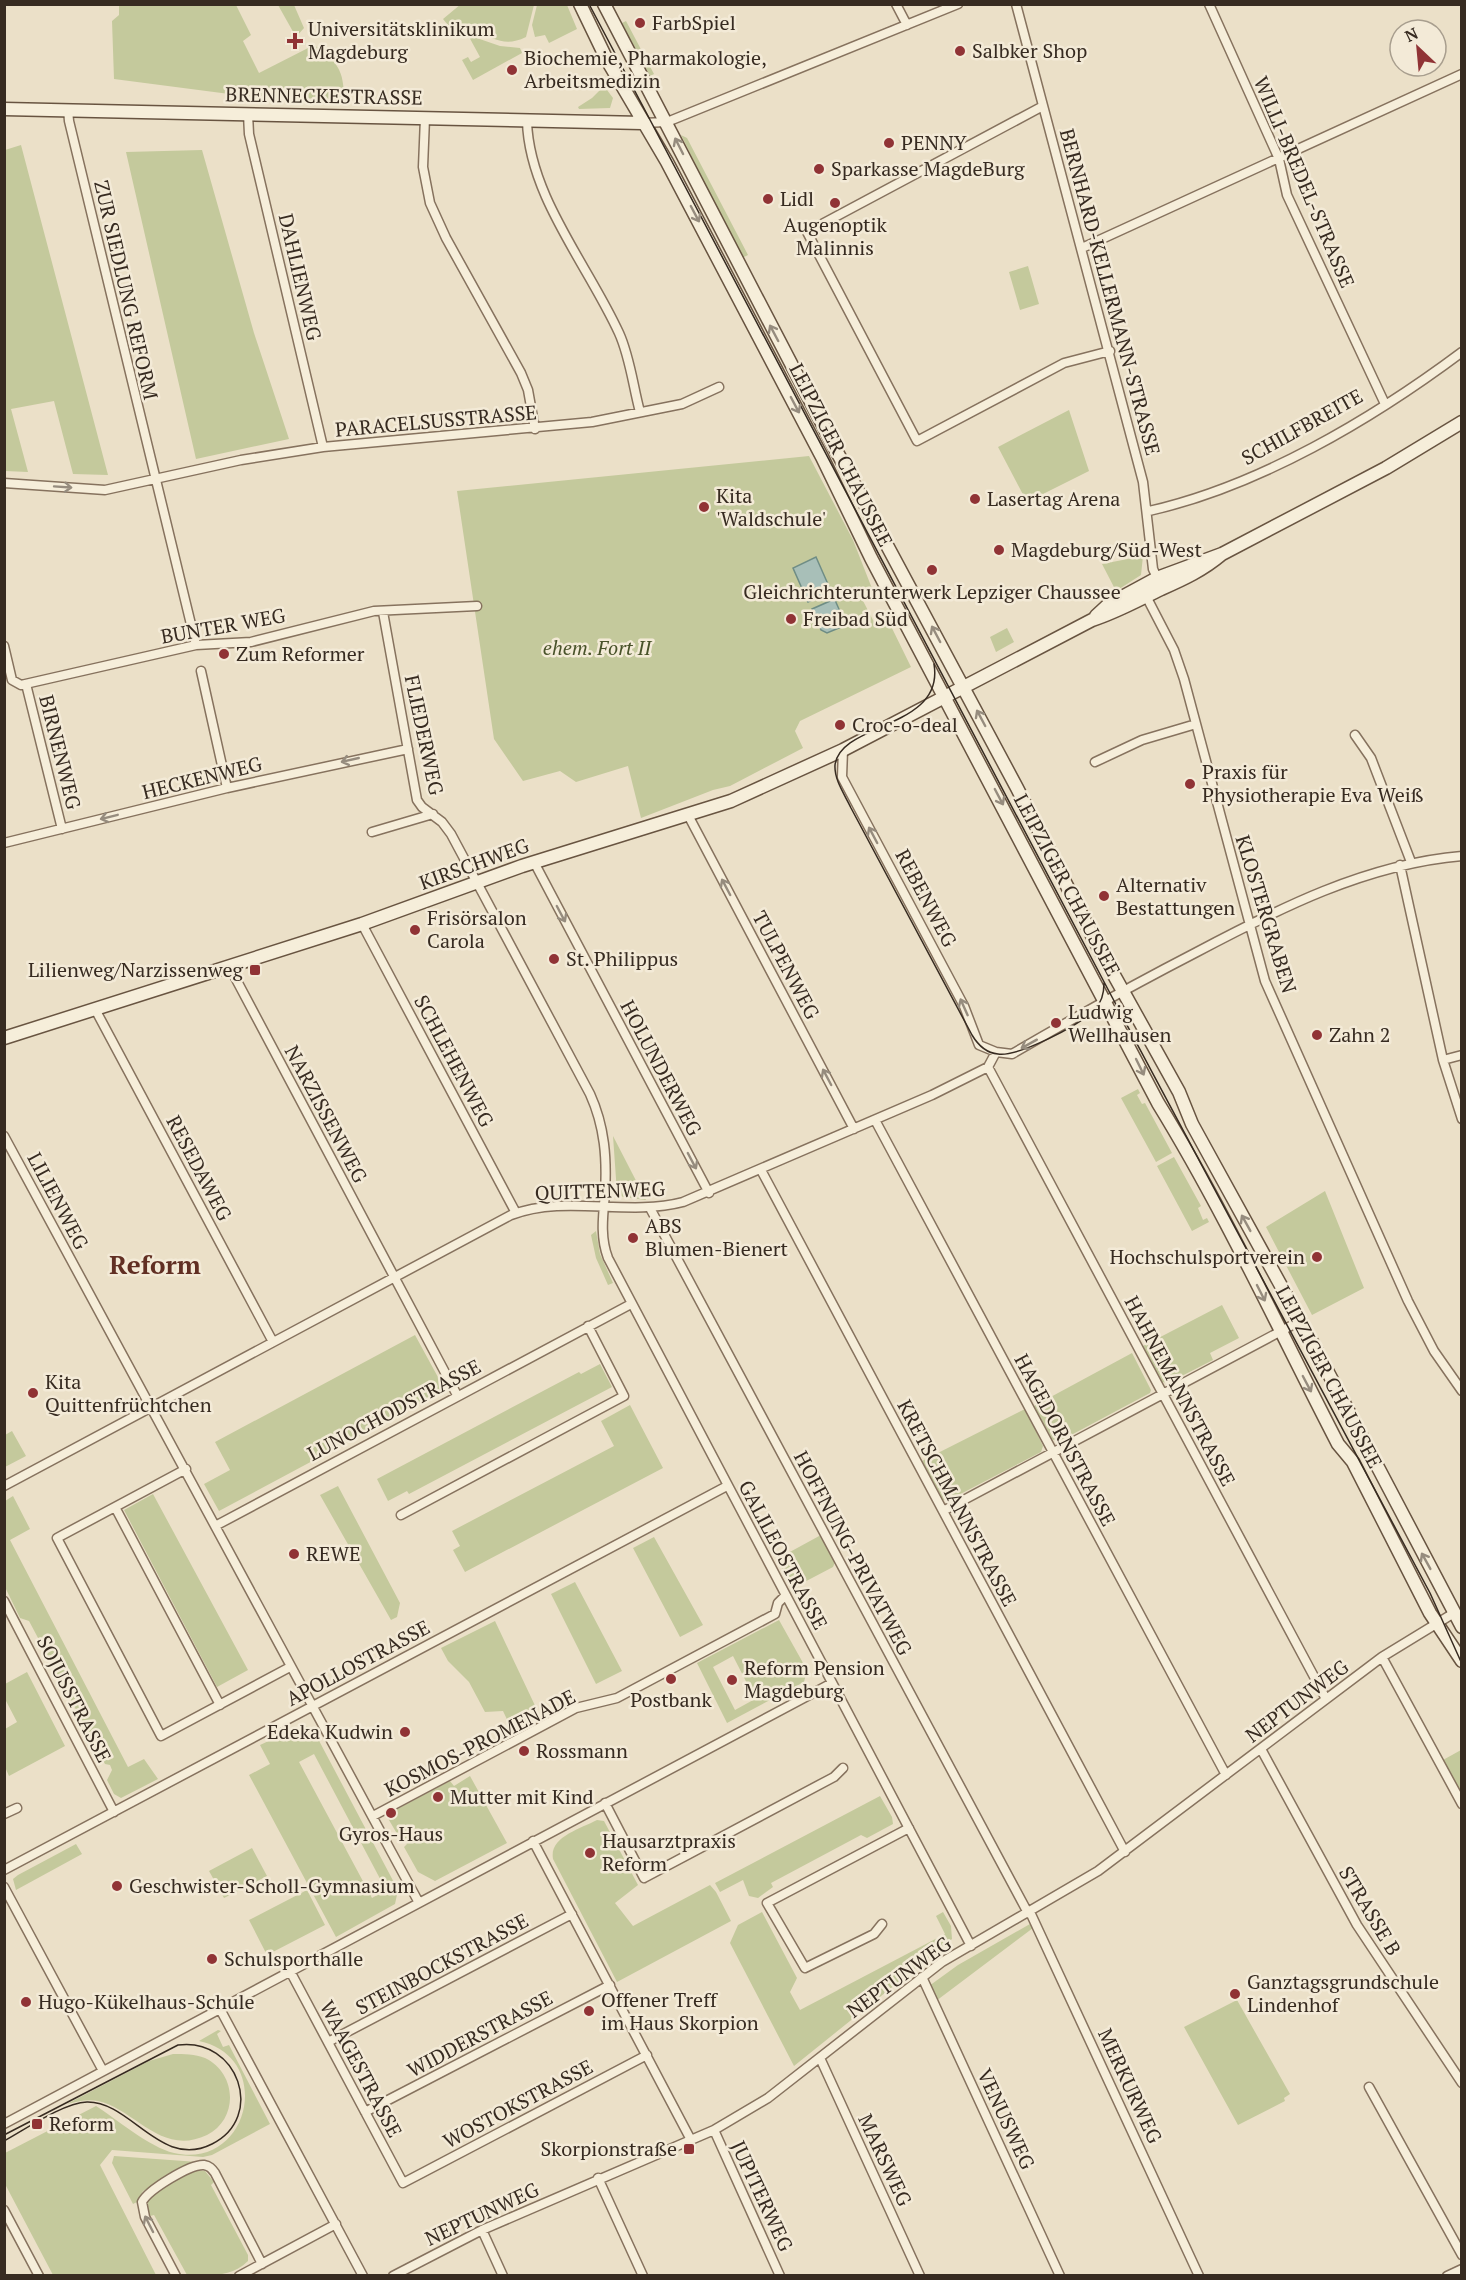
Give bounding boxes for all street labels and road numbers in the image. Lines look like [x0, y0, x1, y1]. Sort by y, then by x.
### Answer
street label: WILLI-BREDEL-STRASSE [1248, 72, 1361, 292]
street label: BRENNECKESTRASSE [225, 80, 423, 111]
street label: BERNHARD-KELLERMANN-STRASSE [1054, 126, 1167, 458]
street label: ZUR SIEDLUNG REFORM [88, 177, 165, 402]
street label: DAHLIENWEG [273, 211, 328, 343]
street label: LEIPZIGER CHAUSSEE [783, 358, 899, 551]
street label: SCHILFBREITE [1236, 382, 1367, 471]
street label: PARACELSUSSTRASSE [334, 398, 538, 443]
street label: BUNTER WEG [158, 601, 288, 650]
street label: FLIEDERWEG [399, 672, 450, 798]
street label: BIRNENWEG [33, 692, 88, 812]
street label: HECKENWEG [139, 750, 265, 805]
street label: LEIPZIGER CHAUSSEE [1008, 789, 1127, 981]
street label: KIRSCHWEG [415, 831, 533, 896]
street label: KLOSTERGRABEN [1230, 832, 1303, 996]
street label: REBENWEG [889, 844, 964, 952]
street label: TULPENWEG [747, 906, 826, 1024]
street label: SCHLEHENWEG [408, 990, 501, 1132]
street label: HOLUNDERWEG [614, 995, 709, 1140]
street label: NARZISSENWEG [279, 1040, 374, 1187]
street label: RESEDAWEG [160, 1110, 239, 1225]
street label: LILIENWEG [22, 1147, 95, 1254]
street label: QUITTENWEG [534, 1175, 666, 1206]
street label: LEIPZIGER CHAUSSEE [1270, 1281, 1389, 1473]
street label: HAHNEMANNSTRASSE [1119, 1291, 1242, 1491]
street label: HAGEDORNSTRASSE [1009, 1349, 1122, 1531]
street label: LUNOCHODSTRASSE [302, 1352, 485, 1467]
street label: KRETSCHMANNSTRASSE [891, 1395, 1024, 1611]
street label: HOFFNUNG-PRIVATWEG [788, 1446, 919, 1660]
street label: GALILEOSTRASSE [733, 1475, 834, 1634]
street label: APOLLOSTRASSE [281, 1613, 434, 1712]
street label: SOJUSSTRASSE [31, 1631, 118, 1767]
street label: NEPTUNWEG [1240, 1653, 1354, 1748]
street label: KOSMOS-PROMENADE [380, 1683, 580, 1802]
street label: STRASSE B [1333, 1861, 1408, 1960]
street label: STEINBOCKSTRASSE [351, 1907, 533, 2021]
street label: NEPTUNWEG [841, 1929, 956, 2024]
street label: WIDDERSTRASSE [402, 1984, 557, 2083]
street label: WAAGESTRASSE [314, 1996, 409, 2142]
street label: MERKURWEG [1092, 2024, 1169, 2148]
street label: WOSTOKSTRASSE [438, 2053, 597, 2154]
street label: VENUSWEG [971, 2064, 1042, 2174]
street label: MARSWEG [852, 2109, 919, 2210]
street label: JUPITERWEG [725, 2136, 800, 2256]
street label: NEPTUNWEG [420, 2175, 543, 2252]

